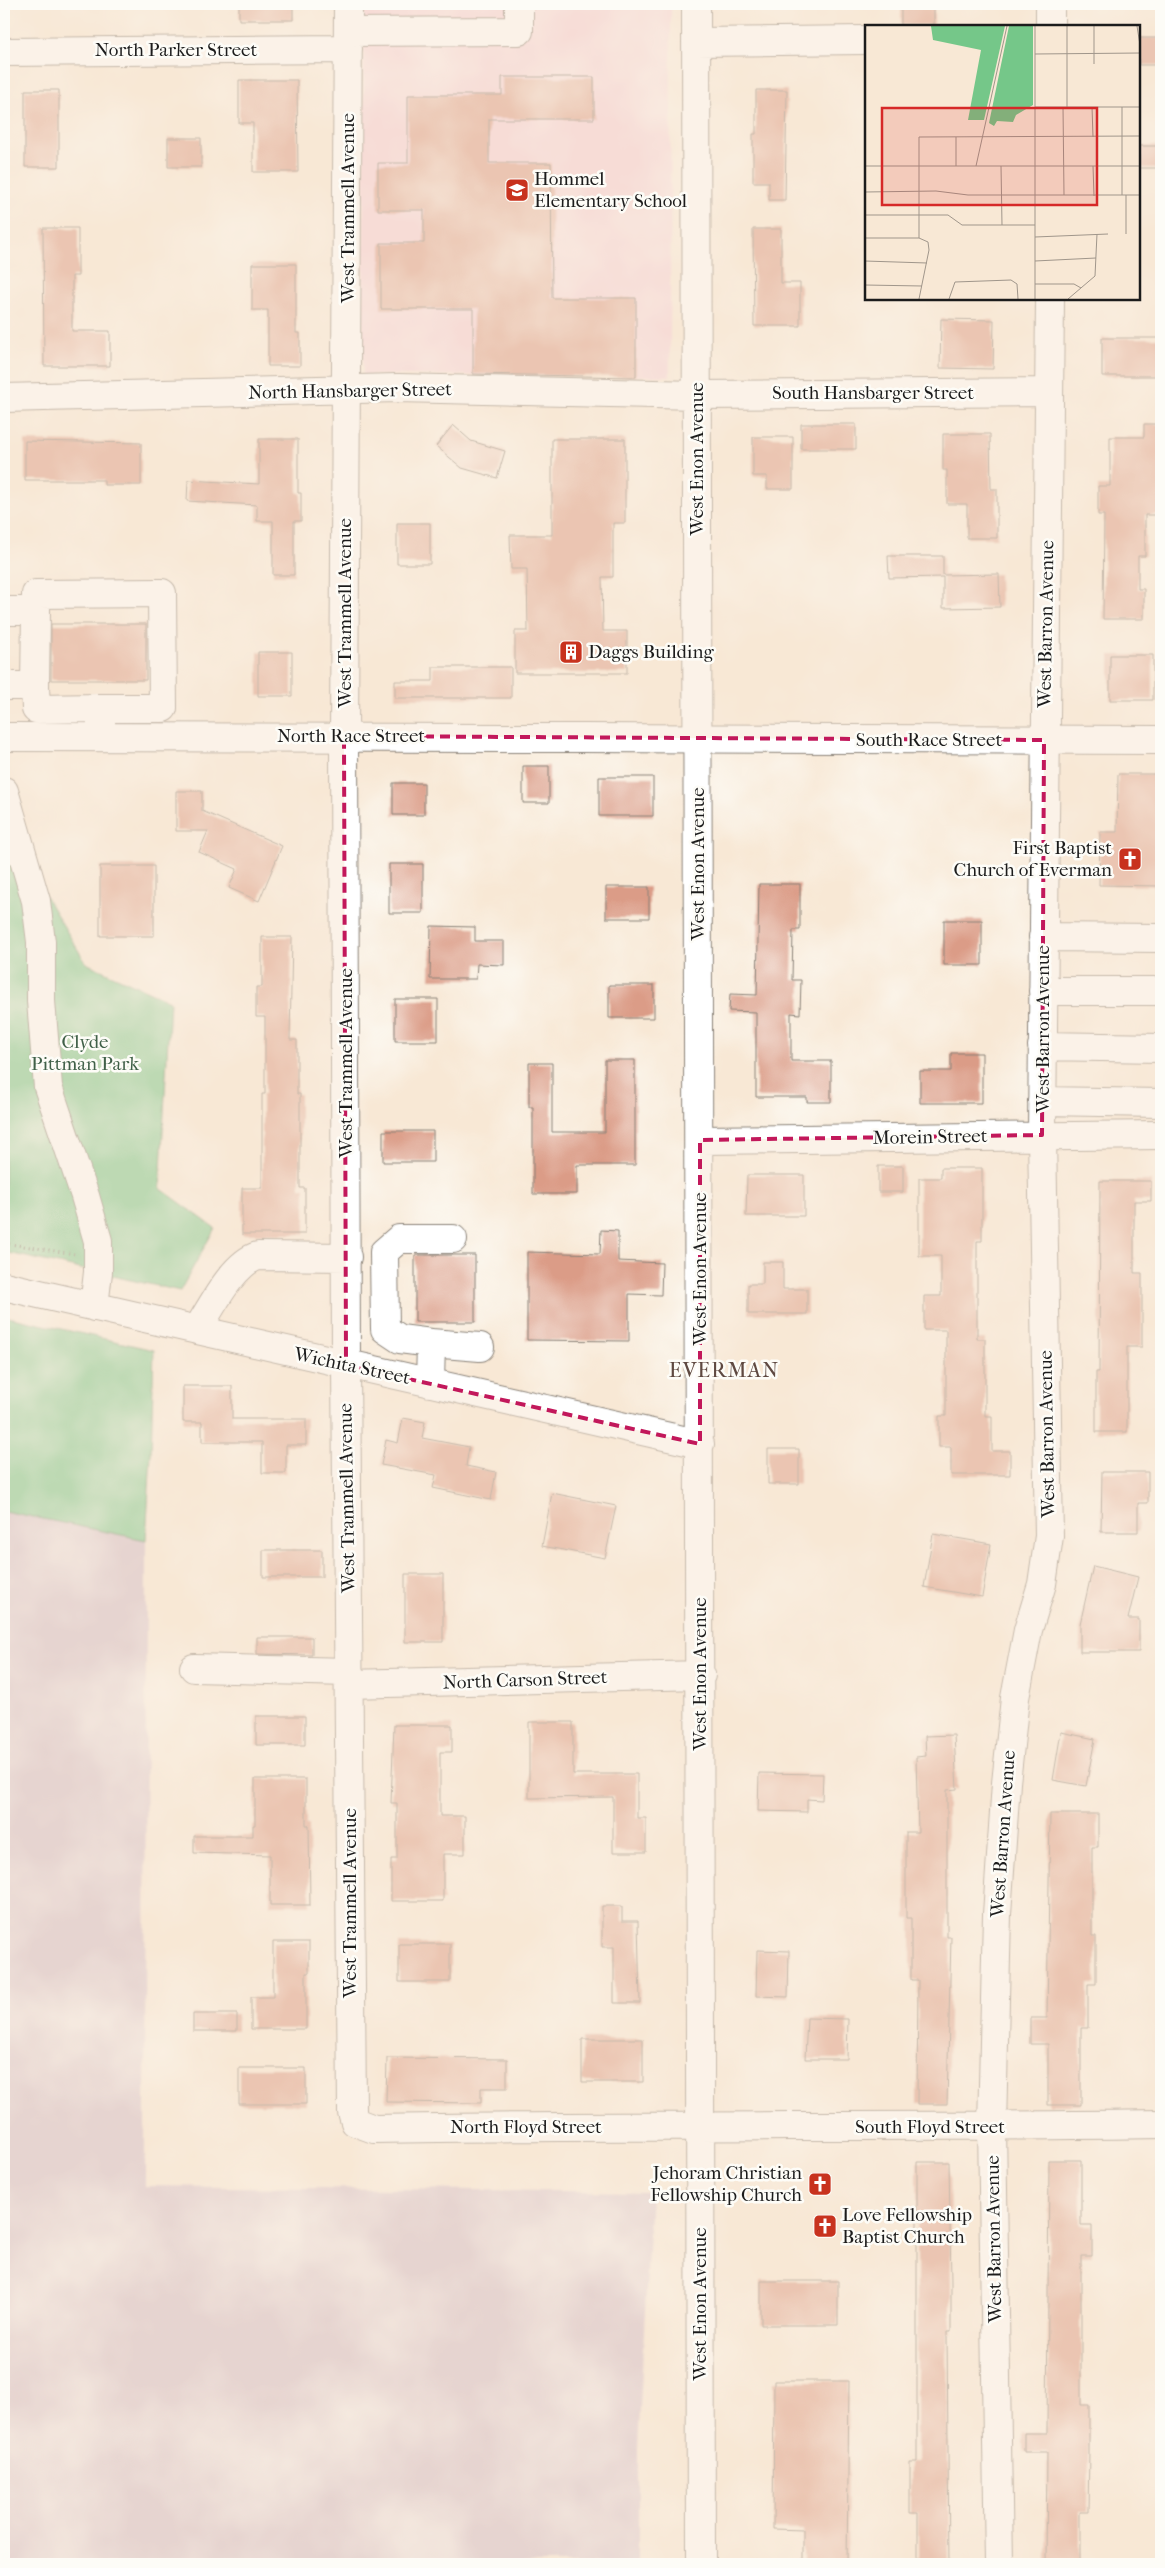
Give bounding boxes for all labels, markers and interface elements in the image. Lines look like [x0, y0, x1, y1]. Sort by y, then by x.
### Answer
inset map [865, 25, 1140, 300]
street label: North Parker Street [95, 39, 257, 61]
street label: West Trammell Avenue [337, 113, 359, 304]
place label: Hommel Elementary School [534, 168, 687, 212]
school or university icon: Hommel Elementary School [504, 177, 530, 203]
street label: North Hansbarger Street [248, 378, 452, 404]
street label: West Enon Avenue [686, 382, 708, 537]
street label: South Hansbarger Street [772, 382, 974, 404]
street label: West Trammell Avenue [334, 518, 356, 709]
street label: West Barron Avenue [1034, 540, 1058, 709]
building icon: Daggs Building [558, 639, 584, 665]
place label: Daggs Building [588, 641, 715, 663]
street label: North Race Street [277, 725, 425, 747]
street label: South Race Street [856, 729, 1002, 751]
street label: West Enon Avenue [687, 787, 709, 942]
place label: First Baptist Church of Everman [954, 837, 1112, 881]
church icon: First Baptist Church of Everman [1117, 846, 1143, 872]
street label: West Barron Avenue [1032, 945, 1054, 1114]
street label: West Trammell Avenue [335, 968, 357, 1159]
park label: Clyde Pittman Park [31, 1031, 139, 1075]
street label: Morein Street [872, 1125, 988, 1149]
street label: West Enon Avenue [689, 1192, 711, 1347]
street label: Wichita Street [291, 1343, 412, 1389]
street label: West Barron Avenue [1035, 1350, 1059, 1519]
district label: EVERMAN [669, 1358, 779, 1382]
street label: West Trammell Avenue [334, 1403, 360, 1594]
street label: West Enon Avenue [689, 1597, 711, 1752]
street label: North Carson Street [442, 1666, 608, 1694]
street label: West Barron Avenue [986, 1750, 1020, 1919]
street label: West Trammell Avenue [339, 1808, 361, 1999]
street label: North Floyd Street [450, 2116, 602, 2138]
street label: South Floyd Street [855, 2116, 1005, 2138]
street label: West Barron Avenue [982, 2155, 1006, 2324]
place label: Jehoram Christian Fellowship Church [650, 2162, 802, 2206]
church icon: Jehoram Christian Fellowship Church [807, 2171, 833, 2197]
place label: Love Fellowship Baptist Church [842, 2204, 972, 2248]
church icon: Love Fellowship Baptist Church [812, 2213, 838, 2239]
street label: West Enon Avenue [689, 2227, 711, 2382]

